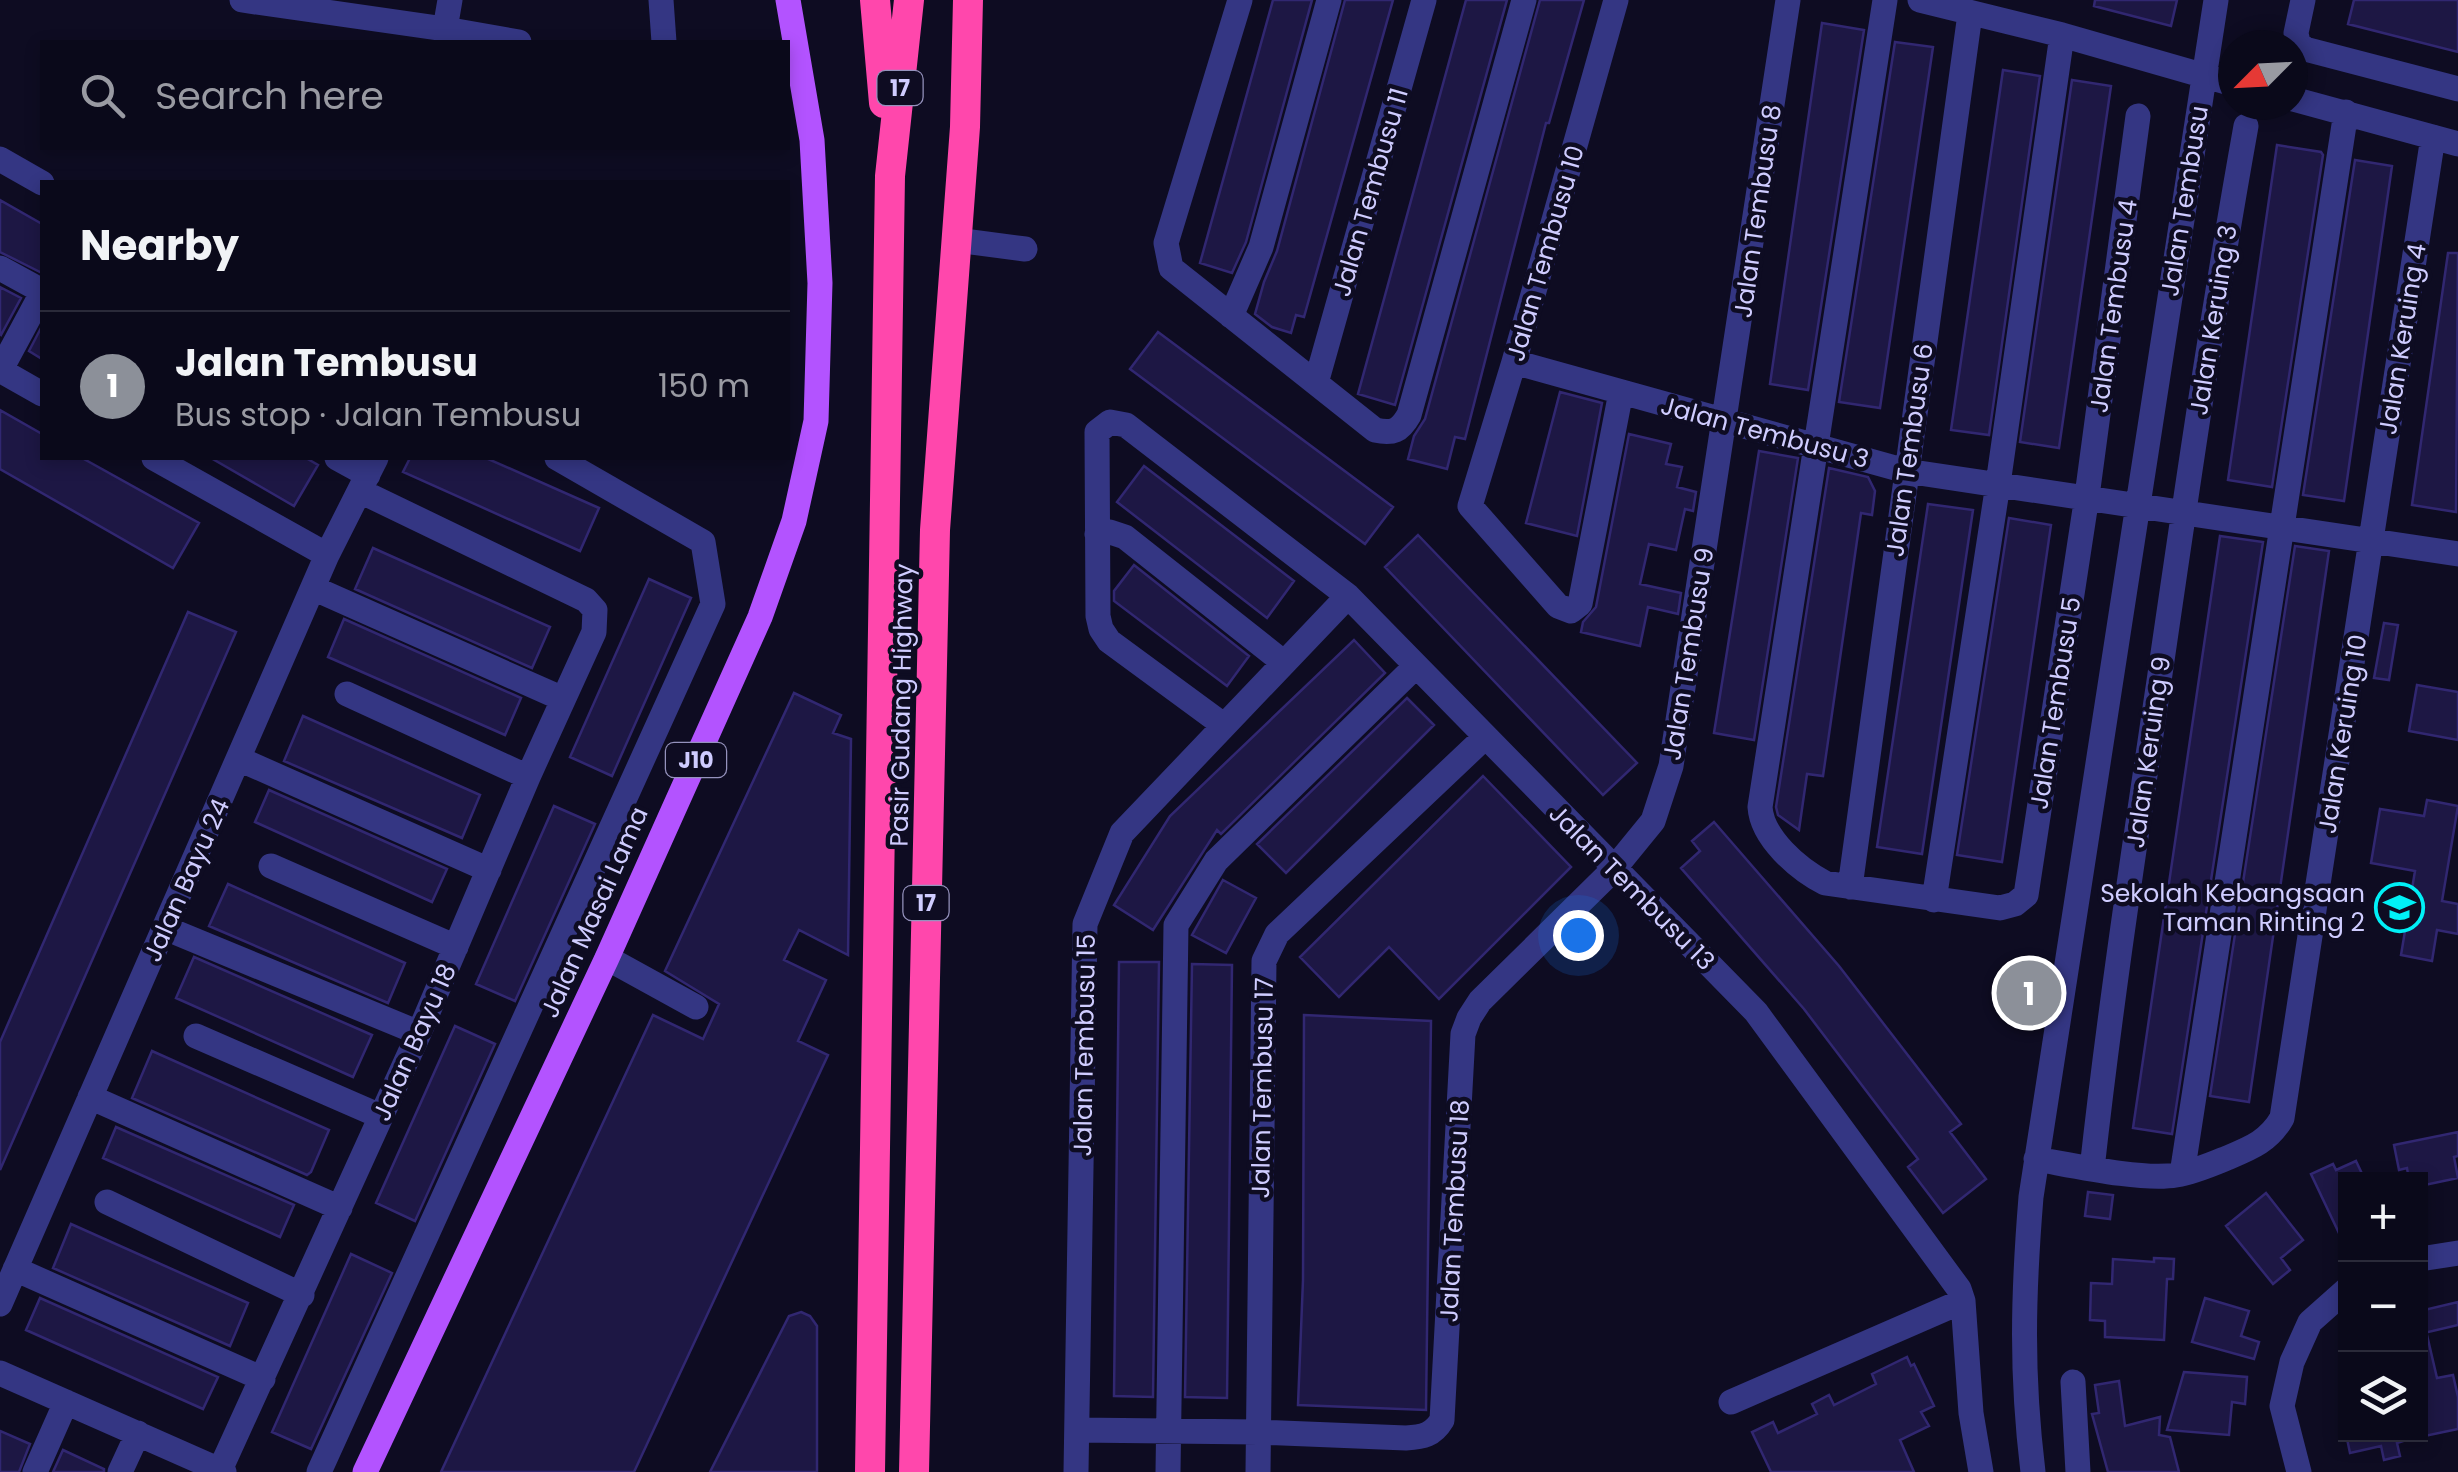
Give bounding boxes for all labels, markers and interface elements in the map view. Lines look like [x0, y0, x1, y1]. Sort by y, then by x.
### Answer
north arrow [2218, 30, 2308, 120]
search box [40, 40, 790, 150]
icon: search [75, 68, 130, 123]
text: Search here [155, 69, 384, 122]
road number: 17 [878, 71, 922, 105]
street label: Jalan Tembusu 11 [1324, 84, 1417, 300]
street label: Jalan Tembusu 8 [1725, 102, 1790, 320]
street label: Jalan Tembusu [2152, 103, 2217, 299]
street label: Jalan Tembusu 10 [1498, 141, 1593, 365]
street label: Jalan Tembusu 4 [2081, 197, 2146, 415]
text: Nearby [80, 216, 239, 275]
street label: Jalan Keruing 3 [2181, 222, 2246, 418]
street label: Jalan Keruing 4 [2370, 241, 2435, 437]
text: Jalan Tembusu [175, 336, 478, 389]
street label: Jalan Tembusu 6 [1877, 341, 1942, 559]
text: 1 [106, 363, 119, 408]
text: 150 m [658, 363, 750, 408]
street label: Jalan Tembusu 3 [1657, 388, 1873, 477]
text: Bus stop · Jalan Tembusu [175, 392, 581, 437]
street label: Jalan Tembusu 9 [1654, 545, 1723, 763]
street label: Pasir Gudang Highway [882, 563, 921, 847]
street label: Jalan Tembusu 5 [2021, 594, 2090, 812]
street label: Jalan Keruing 10 [2309, 632, 2376, 836]
street label: Jalan Keruing 9 [2118, 654, 2179, 850]
road number: J10 [666, 743, 726, 777]
street label: Jalan Bayu 24 [135, 793, 238, 967]
street label: Jalan Tembusu 13 [1541, 796, 1723, 978]
street label: Jalan Masai Lama [532, 801, 657, 1023]
place label: Sekolah Kebangsaan Taman Rinting 2 [2100, 876, 2365, 940]
school or university icon: Sekolah Kebangsaan Taman Rinting 2 [2374, 881, 2426, 933]
road number: 17 [904, 886, 948, 920]
your location [1553, 910, 1604, 961]
street label: Jalan Tembusu 15 [1065, 933, 1104, 1157]
pin: 1 [1996, 956, 2062, 1030]
street label: Jalan Bayu 18 [364, 958, 465, 1126]
street label: Jalan Tembusu 17 [1243, 977, 1282, 1199]
street label: Jalan Tembusu 18 [1431, 1099, 1478, 1323]
map controls [2338, 1172, 2428, 1442]
button: + [2338, 1172, 2428, 1262]
button: − [2338, 1262, 2428, 1352]
button: layers [2338, 1352, 2428, 1442]

